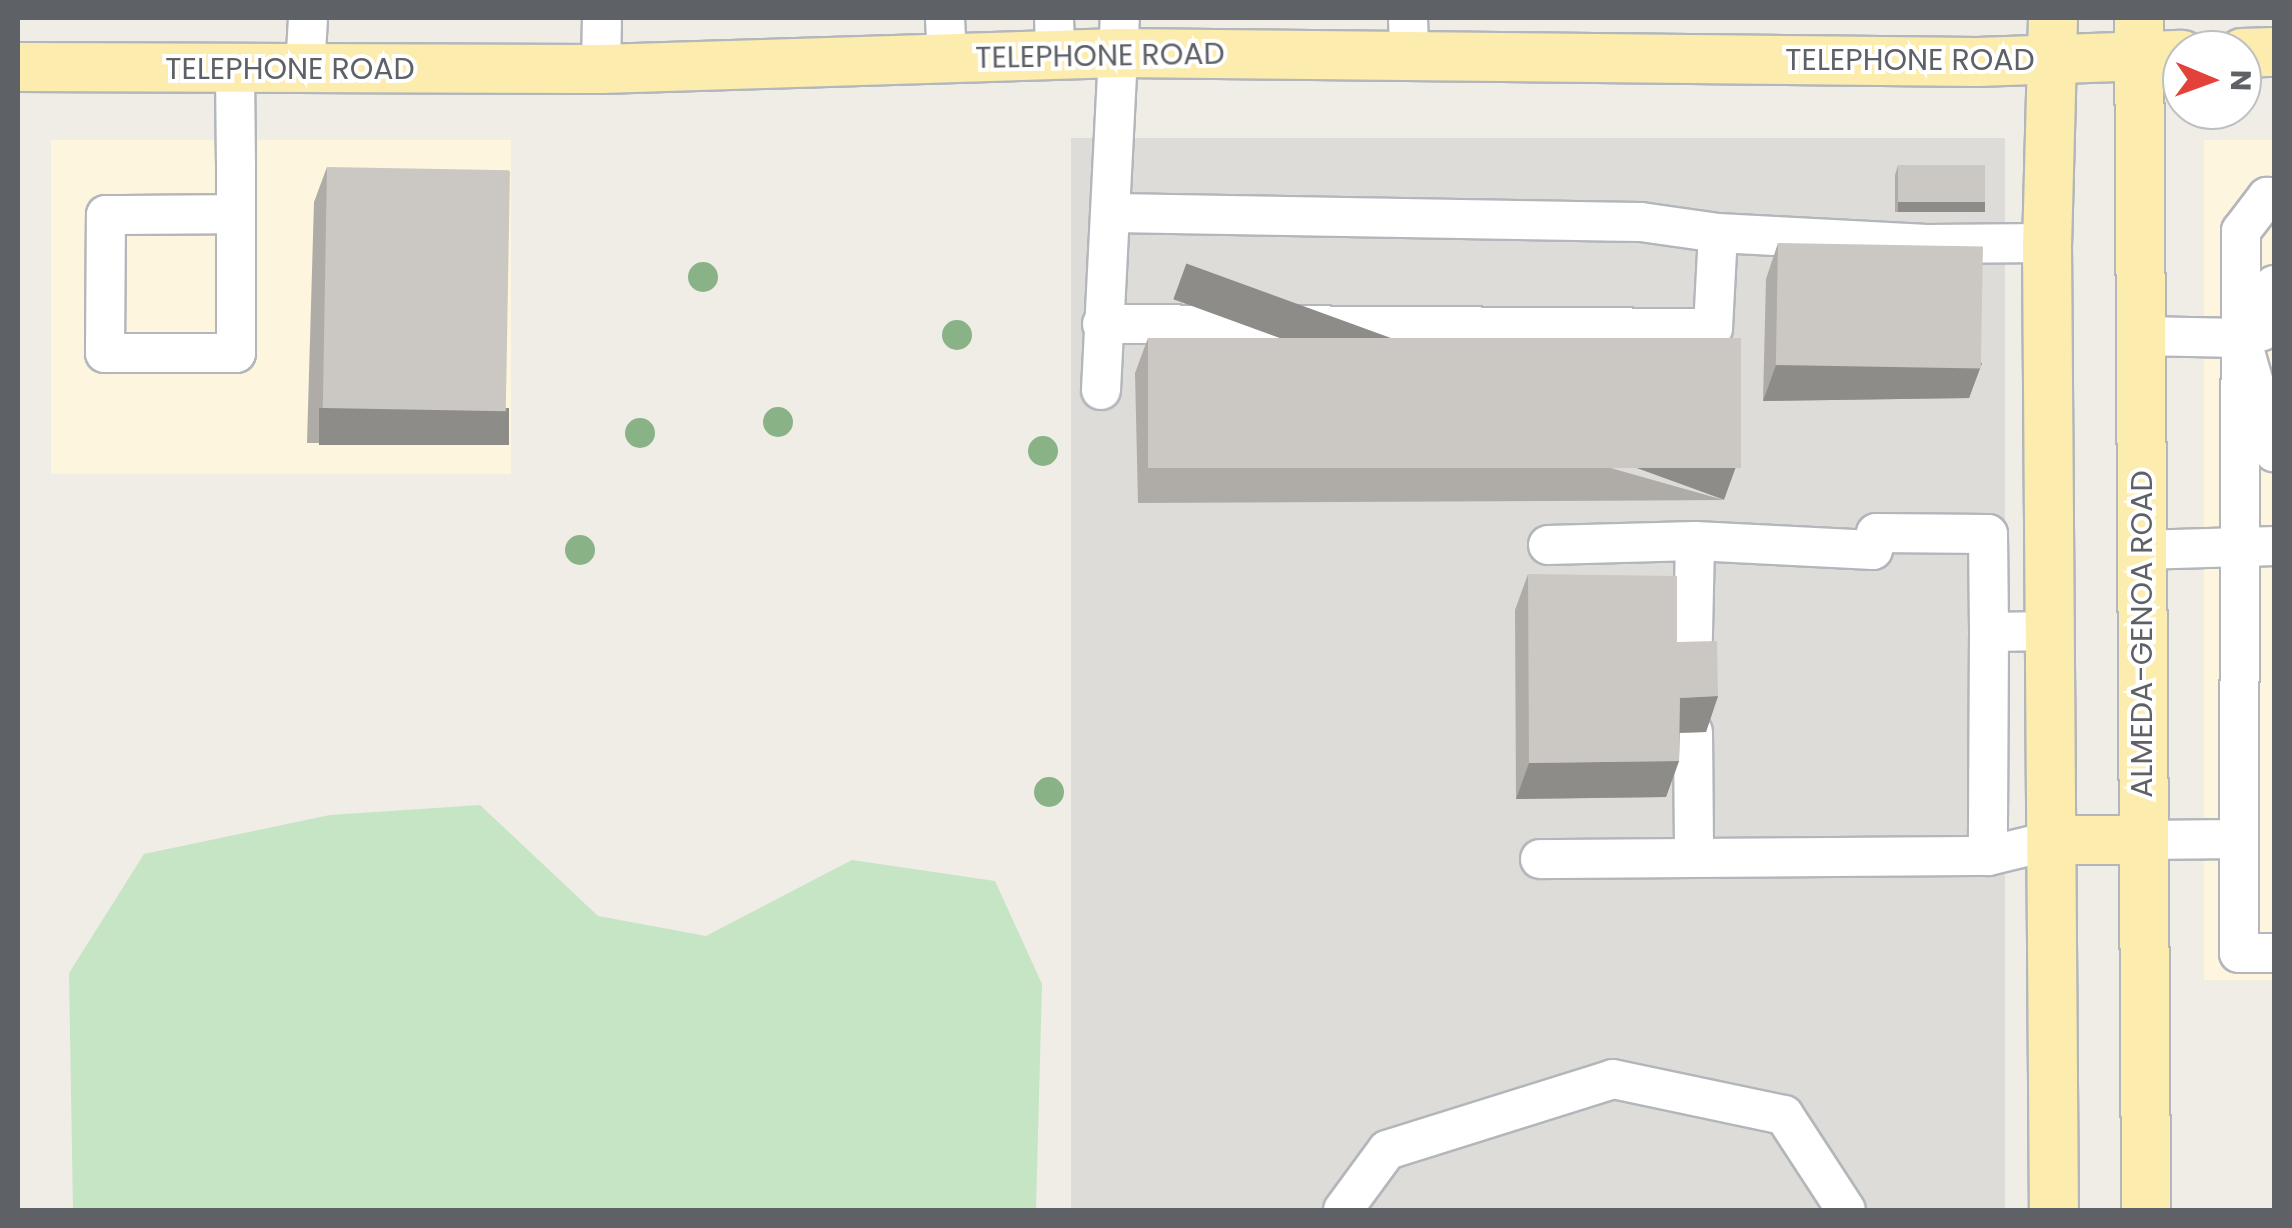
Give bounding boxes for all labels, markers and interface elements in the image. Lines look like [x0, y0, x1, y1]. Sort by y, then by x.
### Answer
north arrow [2162, 30, 2262, 130]
street label: TELEPHONE ROAD [975, 36, 1225, 76]
street label: TELEPHONE ROAD [1785, 42, 2035, 78]
street label: TELEPHONE ROAD [165, 51, 415, 87]
text: N [2221, 70, 2260, 91]
street label: ALMEDA-GENOA ROAD [2124, 470, 2160, 798]

